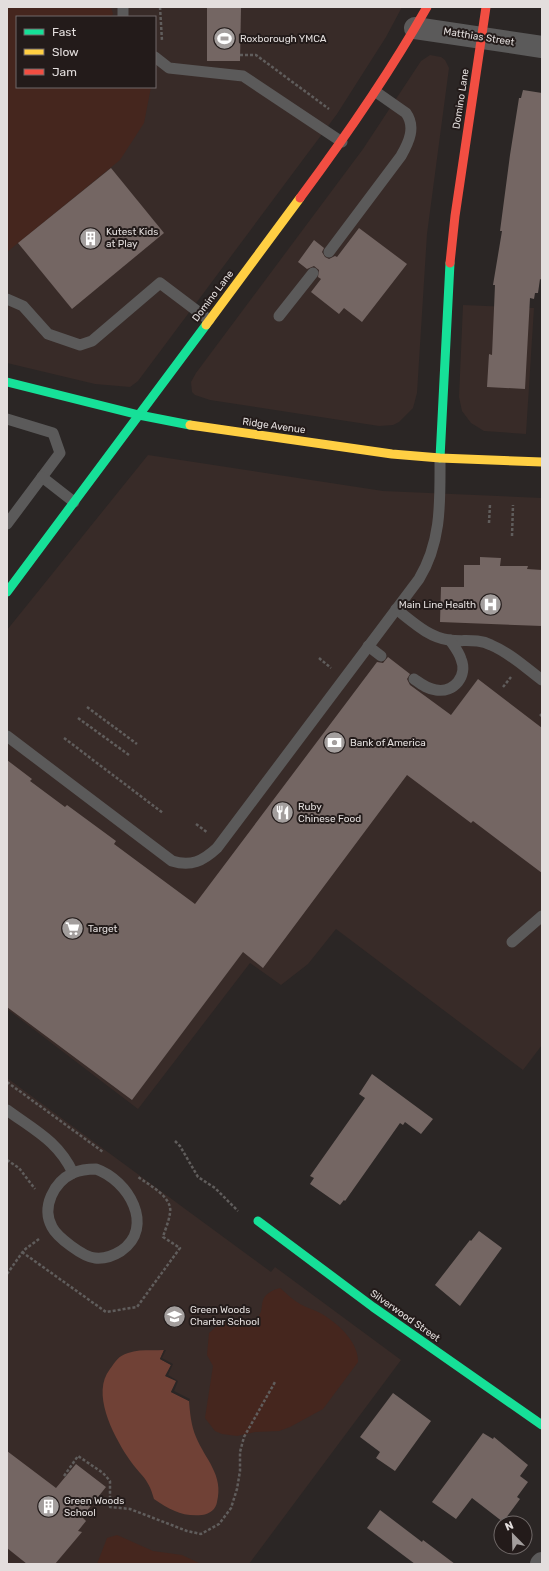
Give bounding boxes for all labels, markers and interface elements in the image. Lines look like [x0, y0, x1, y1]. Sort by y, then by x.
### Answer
legend [16, 16, 156, 88]
text: Fast [52, 25, 76, 39]
street label: Matthias Street [443, 25, 515, 49]
sports icon: Roxborough YMCA [211, 26, 237, 52]
place label: Roxborough YMCA [240, 33, 327, 45]
text: Slow [52, 45, 79, 59]
text: Jam [52, 65, 77, 79]
street label: Domino Lane [450, 68, 472, 130]
building icon: Kutest Kids at Play [78, 225, 104, 251]
place label: Kutest Kids at Play [106, 226, 158, 250]
street label: Domino Lane [190, 268, 236, 324]
street label: Ridge Avenue [242, 416, 307, 436]
hospital icon: Main Line Health [478, 592, 504, 618]
place label: Main Line Health [399, 599, 476, 611]
bank icon: Bank of America [322, 730, 348, 756]
place label: Bank of America [350, 737, 426, 749]
restaurant icon: Ruby Chinese Food [269, 800, 295, 826]
place label: Ruby Chinese Food [298, 801, 361, 825]
supermarket icon: Target [60, 916, 86, 942]
place label: Target [88, 923, 118, 935]
street label: Silverwood Street [368, 1287, 442, 1345]
school or university icon: Green Woods Charter School [161, 1303, 187, 1329]
place label: Green Woods Charter School [190, 1304, 259, 1328]
building icon: Green Woods School [36, 1494, 62, 1520]
place label: Green Woods School [64, 1495, 124, 1519]
north arrow [493, 1515, 533, 1555]
text: N [503, 1519, 516, 1534]

